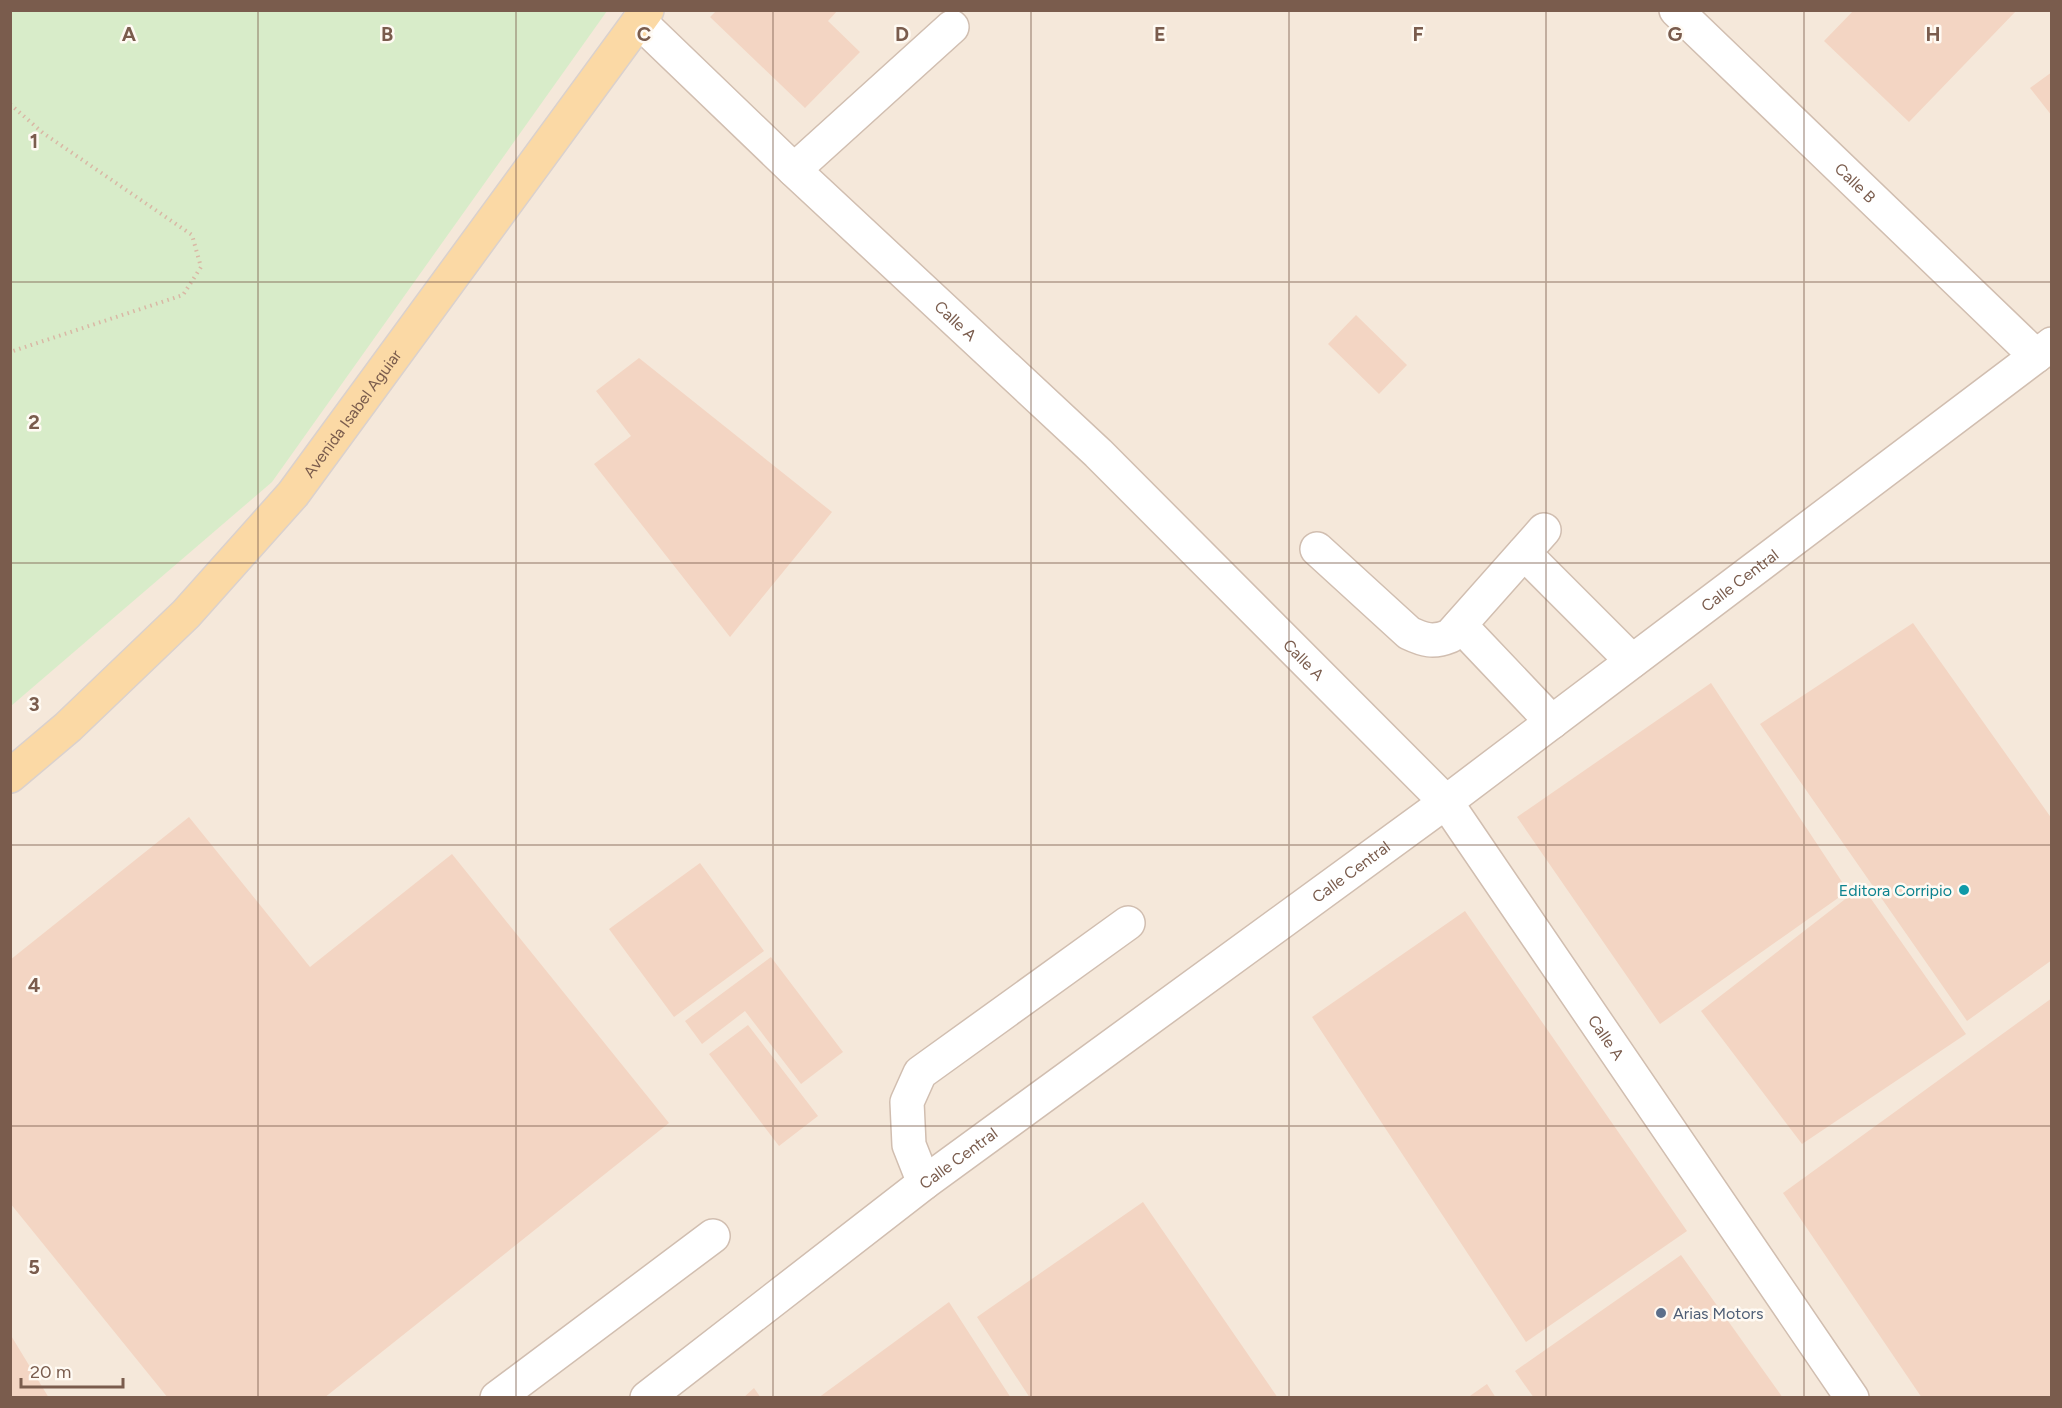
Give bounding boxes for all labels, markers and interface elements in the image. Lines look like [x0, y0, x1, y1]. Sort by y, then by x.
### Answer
text: A [122, 22, 137, 46]
text: B [381, 22, 393, 46]
text: C [637, 22, 651, 46]
text: D [895, 22, 909, 46]
text: E [1154, 22, 1166, 46]
text: F [1412, 22, 1424, 46]
text: G [1668, 22, 1683, 46]
text: H [1926, 22, 1941, 46]
text: 1 [30, 129, 38, 153]
street label: Calle B [1831, 159, 1880, 207]
street label: Calle A [931, 297, 980, 345]
street label: Avenida Isabel Aguiar [299, 346, 406, 481]
text: 2 [28, 410, 40, 434]
street label: Calle Central [1698, 545, 1782, 616]
street label: Calle A [1279, 635, 1328, 685]
text: 3 [28, 692, 40, 716]
street label: Calle Central [1308, 837, 1394, 907]
place label: Editora Corripio [1839, 881, 1952, 900]
marker: Editora Corripio [1957, 883, 1971, 897]
text: 4 [28, 973, 41, 997]
street label: Calle A [1584, 1012, 1628, 1064]
street label: Calle Central [916, 1124, 1001, 1193]
text: 5 [28, 1255, 40, 1279]
place label: Arias Motors [1673, 1304, 1764, 1323]
marker: Arias Motors [1654, 1306, 1668, 1320]
scale bar [21, 1351, 123, 1389]
text: 20 m [30, 1361, 71, 1383]

